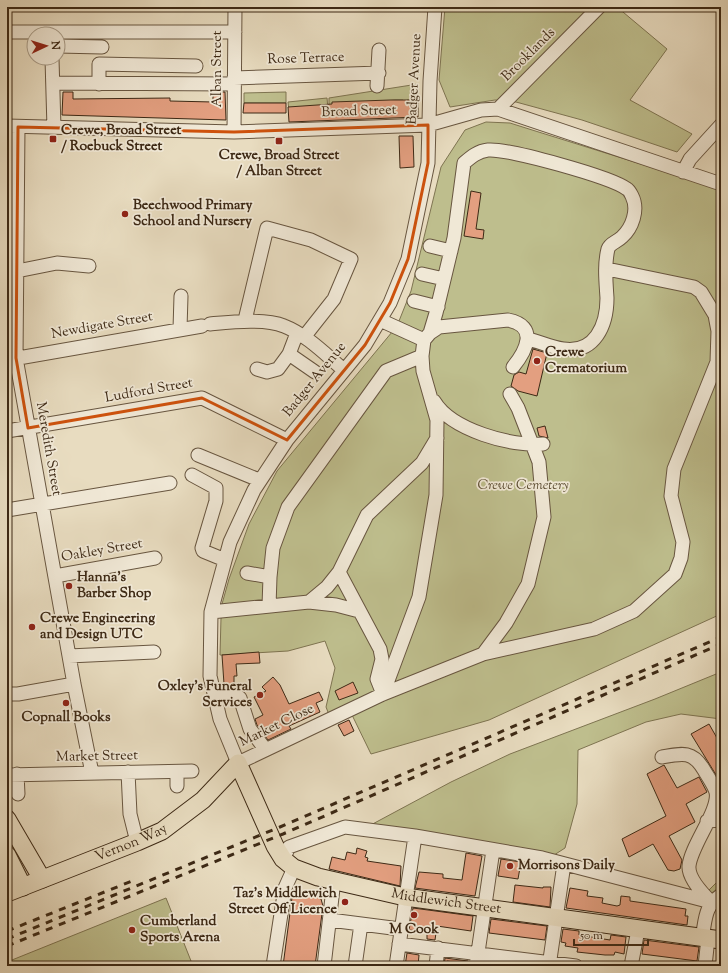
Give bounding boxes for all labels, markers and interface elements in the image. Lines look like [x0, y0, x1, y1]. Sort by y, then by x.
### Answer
street label: Brooklands [498, 24, 560, 86]
north arrow [26, 26, 66, 66]
street label: Alban Street [208, 30, 228, 107]
street label: Badger Avenue [403, 33, 427, 125]
text: N [47, 39, 63, 51]
street label: Rose Terrace [267, 48, 345, 70]
street label: Broad Street [321, 101, 397, 123]
place label: Crewe, Broad Street / Roebuck Street [61, 121, 182, 157]
marker: Crewe, Broad Street / Roebuck Street [48, 134, 58, 144]
marker: Crewe, Broad Street / Alban Street [274, 136, 284, 146]
place label: Crewe, Broad Street / Alban Street [219, 146, 339, 182]
place label: Beechwood Primary School and Nursery [133, 196, 252, 232]
marker: Beechwood Primary School and Nursery [120, 209, 130, 219]
street label: Newdigate Street [50, 307, 155, 345]
street label: Badger Avenue [279, 338, 351, 422]
place label: Crewe Crematorium [545, 343, 627, 379]
marker: Crewe Crematorium [532, 356, 542, 366]
street label: Ludford Street [103, 373, 195, 409]
street label: Meredith Street [30, 401, 66, 498]
park label: Crewe Cemetery [477, 476, 569, 496]
street label: Oakley Street [60, 534, 144, 568]
place label: Hanna's Barber Shop [77, 568, 152, 604]
marker: Hanna's Barber Shop [64, 581, 74, 591]
place label: Crewe Engineering and Design UTC [40, 609, 155, 645]
marker: Crewe Engineering and Design UTC [27, 622, 37, 632]
place label: Oxley's Funeral Services [158, 677, 252, 713]
marker: Oxley's Funeral Services [255, 690, 265, 700]
marker: Copnall Books [61, 698, 71, 708]
street label: Market Close [236, 699, 318, 753]
place label: Copnall Books [22, 708, 111, 728]
street label: Market Street [56, 746, 138, 768]
street label: Vernon Way [92, 820, 172, 867]
place label: Morrisons Daily [518, 856, 615, 876]
marker: Morrisons Daily [505, 861, 515, 871]
place label: Taz's Middlewich Street Off Licence [228, 884, 338, 920]
street label: Middlewich Street [389, 884, 502, 920]
marker: Taz's Middlewich Street Off Licence [340, 897, 350, 907]
marker: M Cook [409, 910, 419, 920]
place label: Cumberland Sports Arena [140, 912, 220, 948]
place label: M Cook [389, 920, 439, 940]
scale bar [574, 921, 648, 947]
marker: Cumberland Sports Arena [127, 925, 137, 935]
text: 50 m [579, 927, 603, 945]

